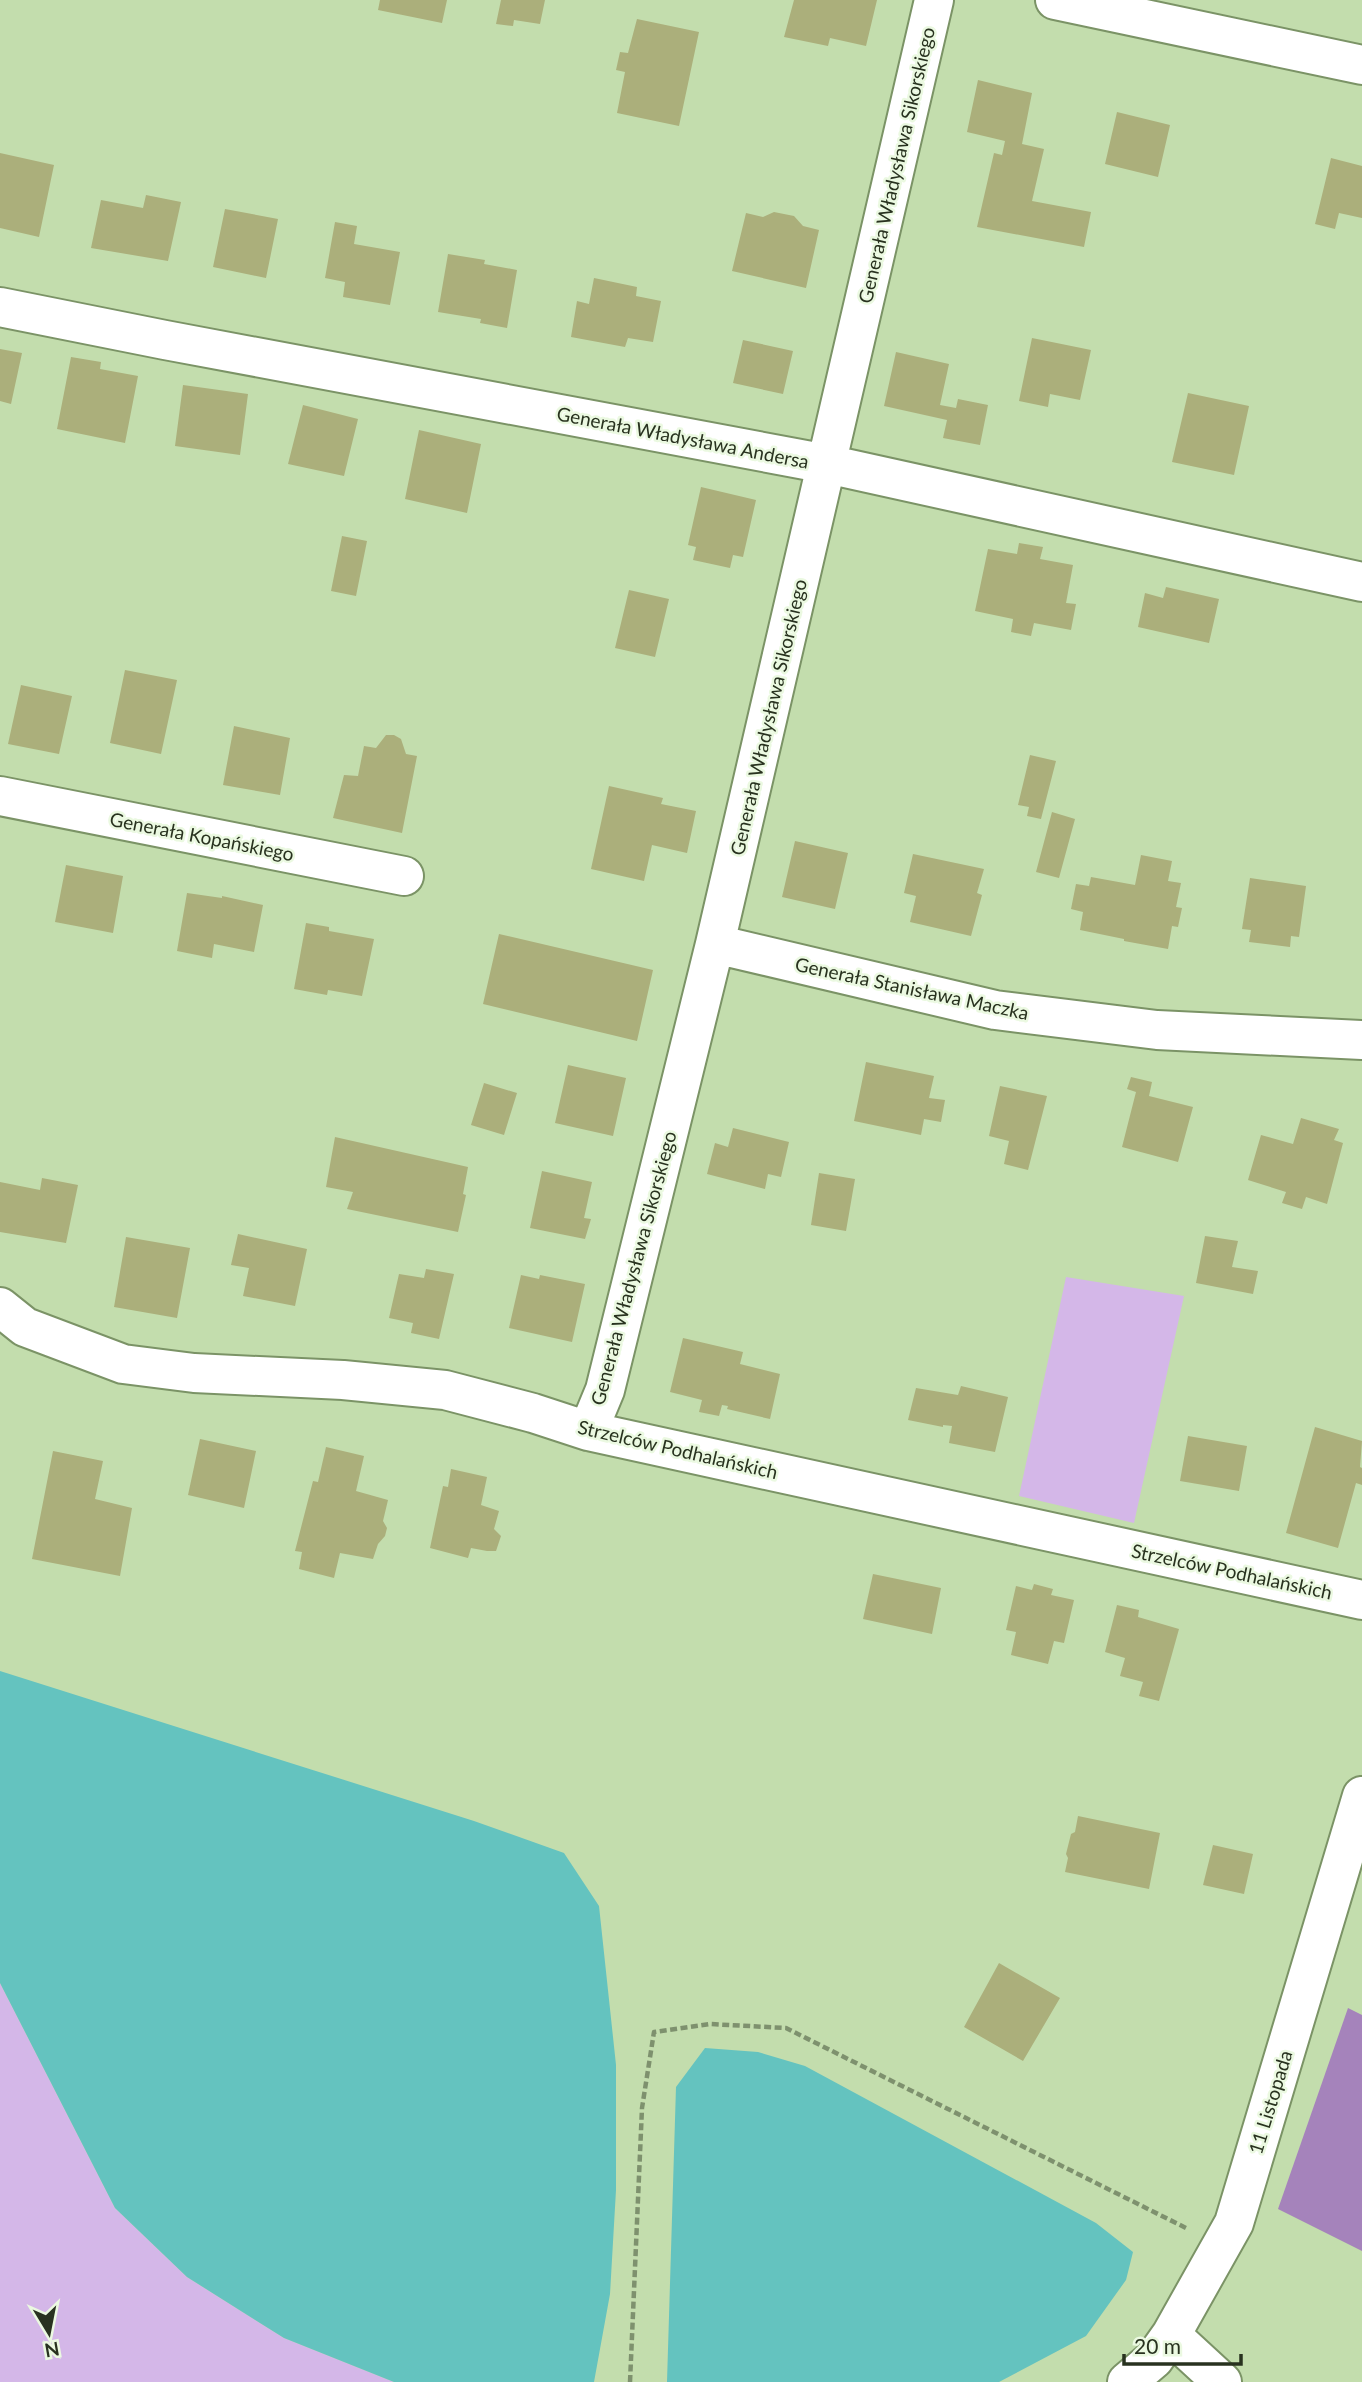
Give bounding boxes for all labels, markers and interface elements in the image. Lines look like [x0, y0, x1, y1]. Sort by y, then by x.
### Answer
street label: Generała Władysława Sikorskiego [853, 25, 939, 305]
street label: Generała Władysława Andersa [555, 401, 811, 473]
street label: Generała Władysława Sikorskiego [725, 577, 811, 857]
street label: Generała Kopańskiego [108, 807, 296, 865]
street label: Generała Stanisława Maczka [793, 952, 1031, 1024]
street label: Generała Władysława Sikorskiego [585, 1128, 681, 1408]
street label: Strzelców Podhalańskich [576, 1415, 780, 1483]
street label: Strzelców Podhalańskich [1130, 1538, 1334, 1604]
street label: 11 Listopada [1243, 2047, 1297, 2157]
north arrow [14, 2298, 84, 2368]
scale bar [1124, 2322, 1241, 2366]
text: 20 m [1134, 2333, 1181, 2358]
text: N [43, 2338, 61, 2363]

